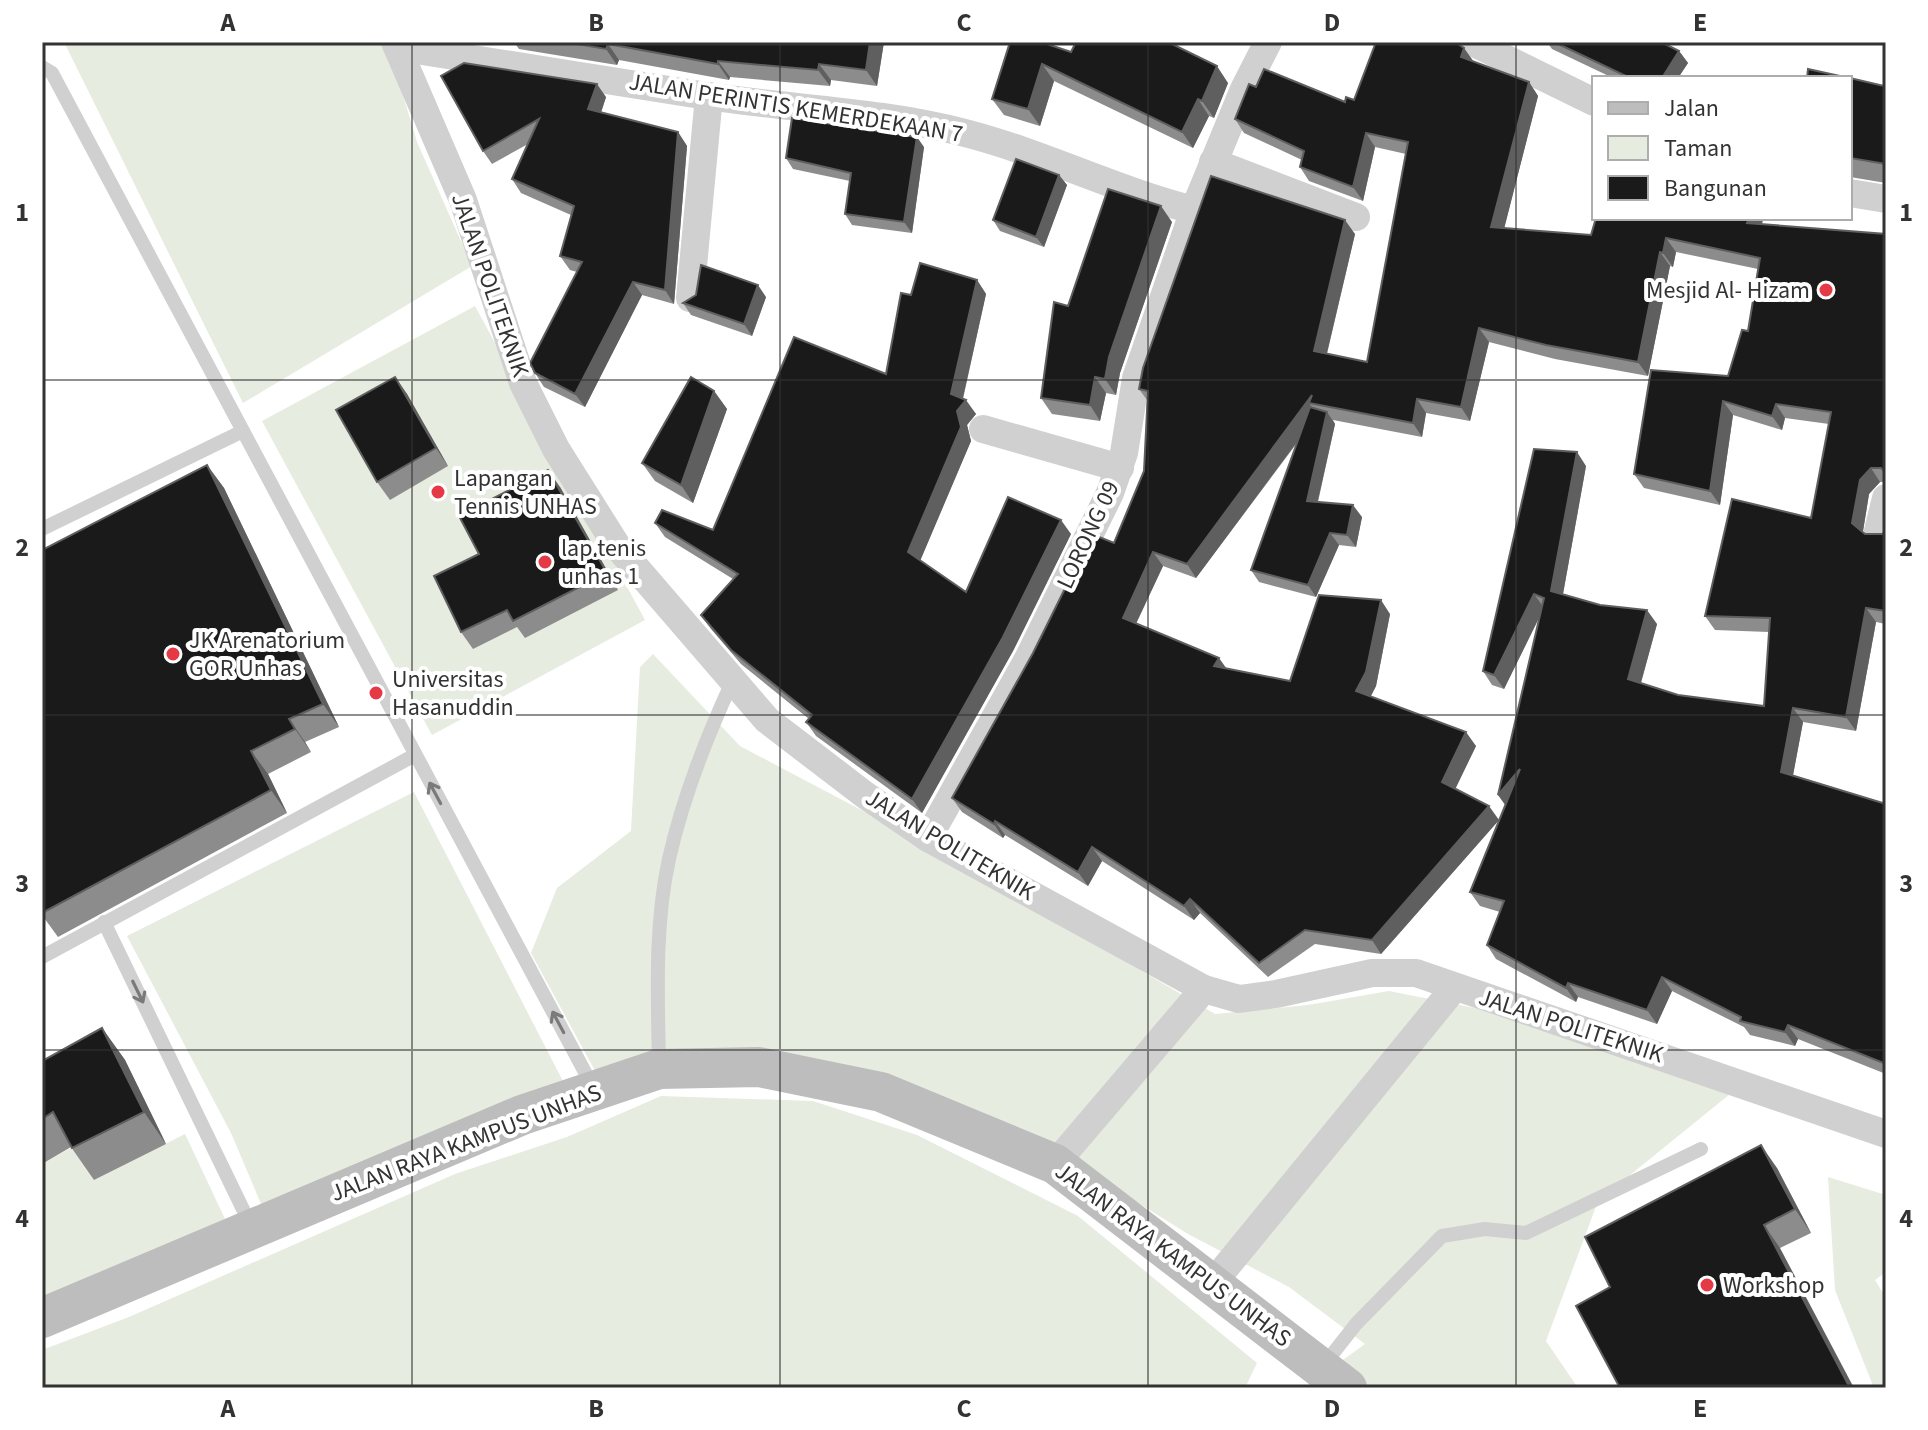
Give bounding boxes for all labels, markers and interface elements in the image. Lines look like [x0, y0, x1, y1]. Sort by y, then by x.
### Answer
text: A [220, 4, 237, 41]
text: B [588, 4, 604, 41]
text: C [956, 4, 972, 41]
text: D [1324, 4, 1340, 41]
text: E [1693, 4, 1707, 41]
street label: JALAN PERINTIS KEMERDEKAAN 7 [627, 64, 965, 152]
legend [1592, 76, 1852, 220]
text: Jalan [1664, 91, 1719, 126]
text: Taman [1664, 131, 1732, 166]
text: Bangunan [1664, 171, 1767, 206]
street label: JALAN POLITEKNIK [442, 188, 538, 382]
text: 1 [15, 194, 29, 231]
text: 1 [1899, 194, 1913, 231]
place label: Mesjid Al- Hizam [1646, 273, 1810, 308]
marker: Mesjid Al- Hizam [1817, 281, 1835, 299]
place label: Lapangan Tennis UNHAS [454, 461, 597, 524]
street label: LORONG 09 [1048, 475, 1128, 595]
marker: Lapangan Tennis UNHAS [429, 483, 447, 501]
text: 2 [15, 529, 29, 566]
text: 2 [1899, 529, 1913, 566]
place label: lap.tenis unhas 1 [561, 531, 646, 594]
marker: lap.tenis unhas 1 [536, 553, 554, 571]
place label: JK Arenatorium GOR Unhas [189, 623, 345, 686]
marker: JK Arenatorium GOR Unhas [164, 645, 182, 663]
place label: Universitas Hasanuddin [392, 662, 514, 725]
marker: Universitas Hasanuddin [367, 684, 385, 702]
street label: JALAN POLITEKNIK [859, 780, 1041, 910]
one-way arrow [427, 782, 443, 805]
text: 3 [15, 865, 29, 902]
text: 3 [1899, 865, 1913, 902]
one-way arrow [131, 980, 146, 1004]
street label: JALAN POLITEKNIK [1474, 980, 1668, 1072]
one-way arrow [550, 1011, 566, 1034]
street label: JALAN RAYA KAMPUS UNHAS [325, 1075, 607, 1211]
street label: JALAN RAYA KAMPUS UNHAS [1048, 1154, 1298, 1356]
text: 4 [15, 1200, 29, 1237]
text: 4 [1899, 1200, 1913, 1237]
place label: Workshop [1723, 1268, 1825, 1303]
marker: Workshop [1698, 1276, 1716, 1294]
text: A [220, 1390, 237, 1427]
text: B [588, 1390, 604, 1427]
text: C [956, 1390, 972, 1427]
text: D [1324, 1390, 1340, 1427]
text: E [1693, 1390, 1707, 1427]

